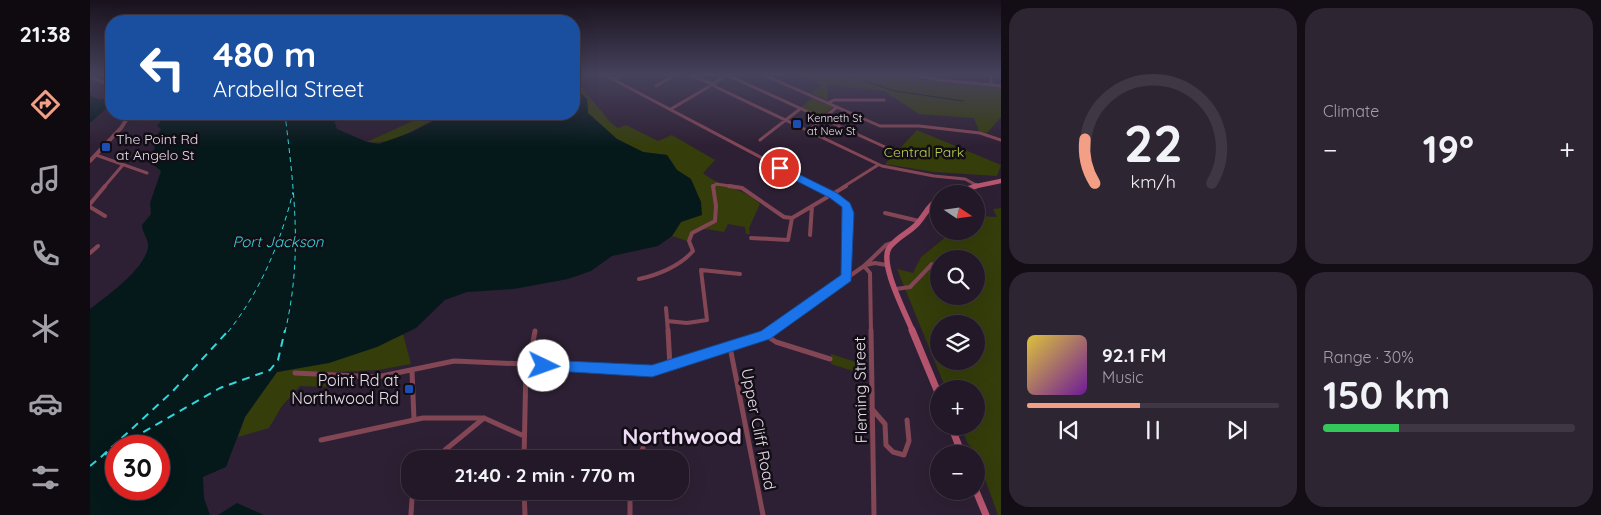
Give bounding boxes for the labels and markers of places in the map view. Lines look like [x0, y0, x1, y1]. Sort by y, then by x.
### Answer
place label: Kenneth St at New St [807, 111, 863, 138]
marker: Kenneth St at New St [791, 118, 803, 130]
place label: The Point Rd at Angelo St [116, 130, 198, 164]
marker: The Point Rd at Angelo St [100, 141, 112, 153]
pin [759, 147, 801, 189]
place label: Point Rd at Northwood Rd [291, 370, 399, 408]
marker: Point Rd at Northwood Rd [403, 383, 415, 395]

